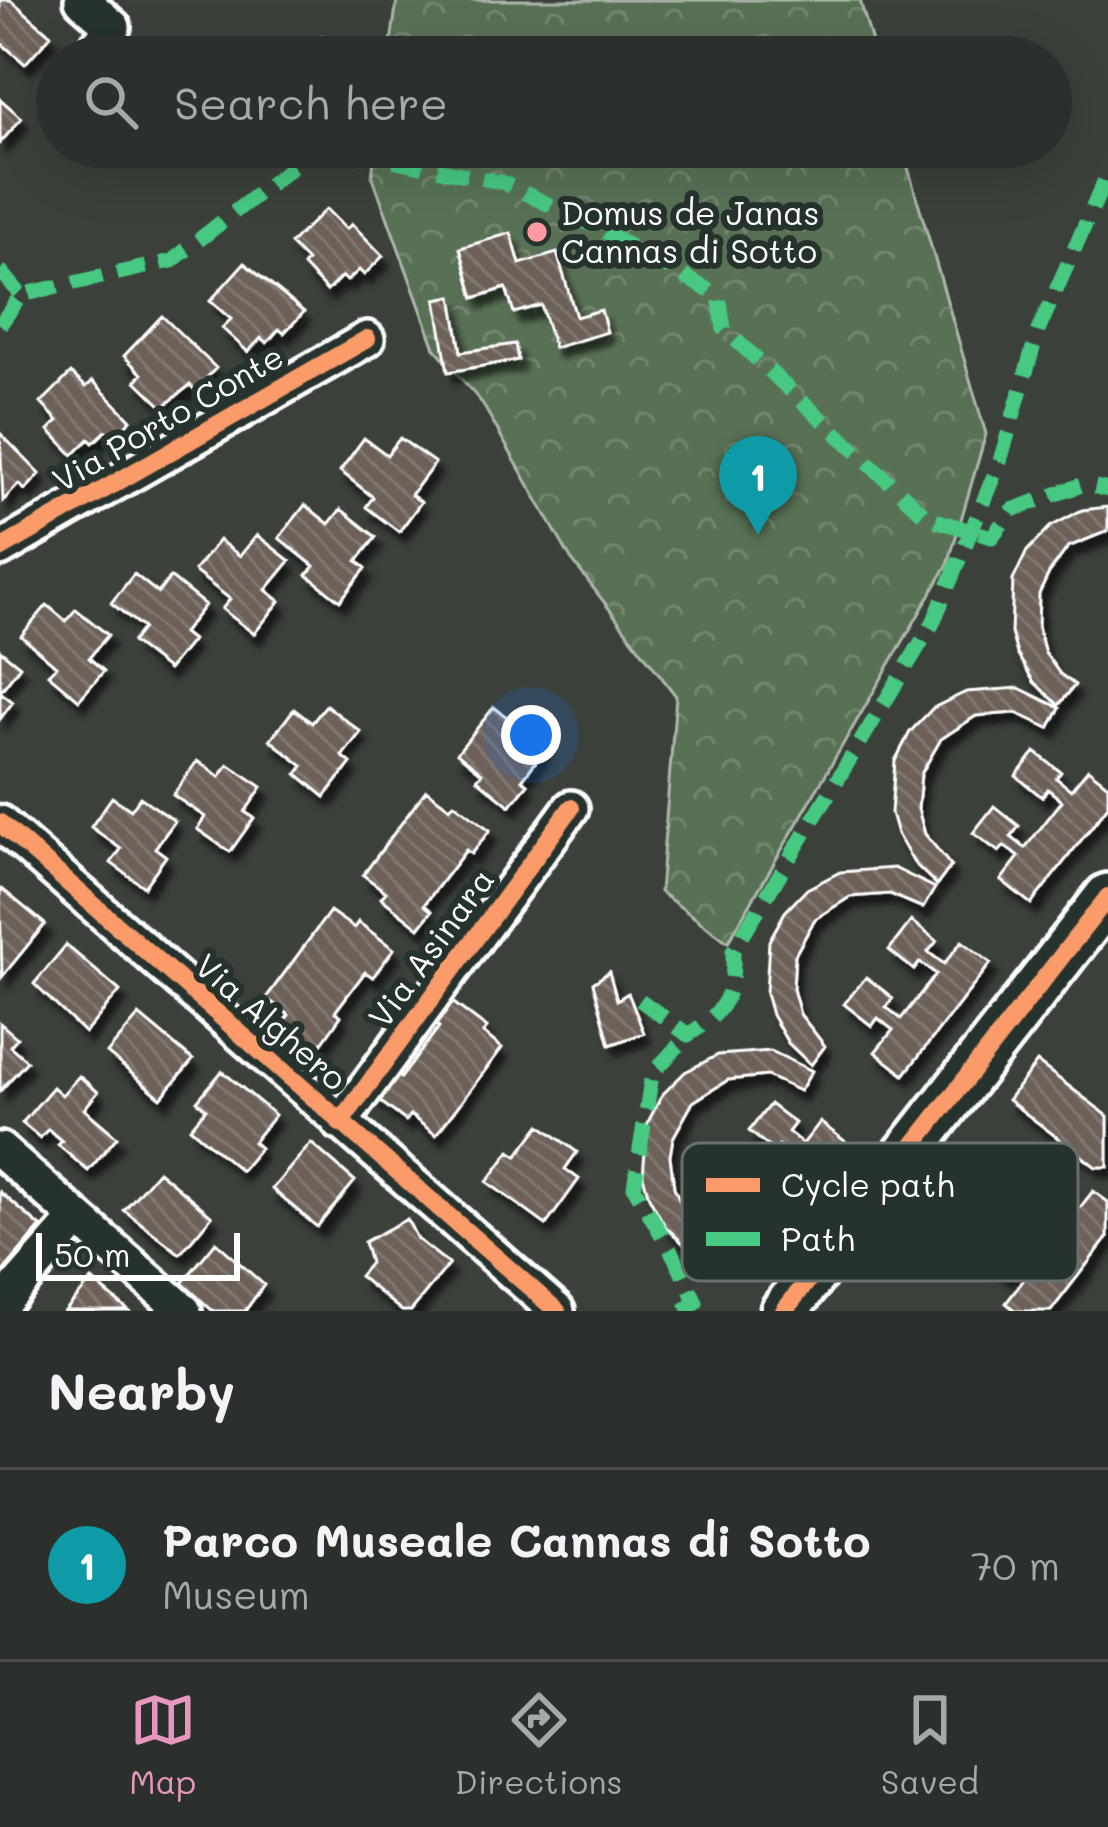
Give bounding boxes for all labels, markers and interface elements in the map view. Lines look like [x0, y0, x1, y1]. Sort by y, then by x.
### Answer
search box [36, 36, 1072, 168]
icon: search [78, 69, 144, 135]
text: Search here [174, 73, 448, 131]
place label: Domus de Janas Cannas di Sotto [561, 190, 820, 271]
marker: Domus de Janas Cannas di Sotto [524, 219, 550, 245]
street label: Via Porto Conte [44, 333, 290, 500]
pin: 1 [719, 436, 797, 535]
your location [501, 705, 561, 765]
street label: Via Asinara [357, 859, 502, 1036]
street label: Via Alghero [187, 943, 357, 1099]
legend [682, 1143, 1078, 1281]
text: Cycle path [781, 1162, 955, 1206]
text: Path [781, 1216, 855, 1259]
scale bar [36, 1227, 240, 1280]
text: 50 m [54, 1232, 130, 1275]
text: Nearby [48, 1356, 235, 1423]
text: Parco Museale Cannas di Sotto [162, 1510, 871, 1568]
text: 1 [78, 1539, 96, 1590]
text: 70 m [971, 1539, 1060, 1590]
text: Museum [162, 1568, 310, 1619]
tab: Map [129, 1687, 196, 1802]
tab: Directions [455, 1687, 622, 1802]
tab: Saved [881, 1687, 979, 1802]

